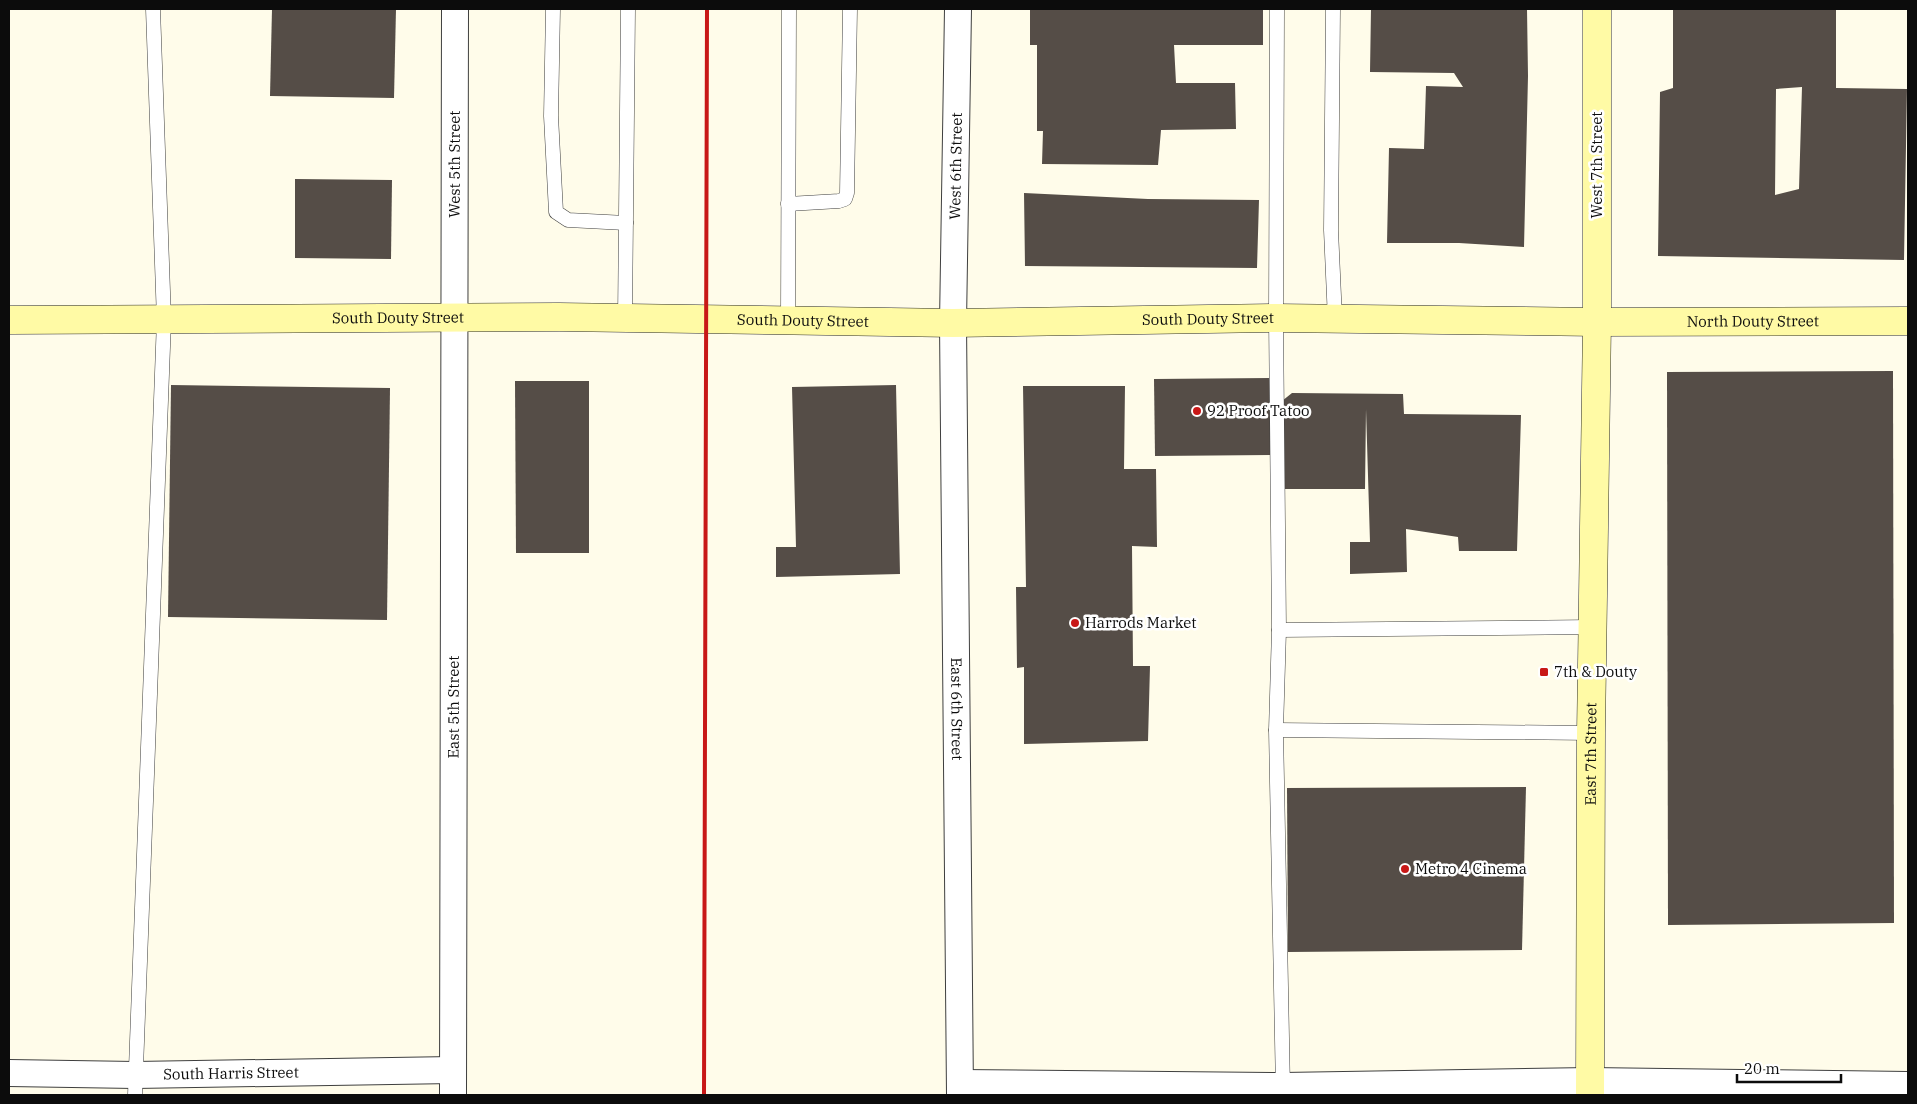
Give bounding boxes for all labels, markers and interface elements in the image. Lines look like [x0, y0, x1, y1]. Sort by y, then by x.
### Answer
street label: West 5th Street [445, 110, 464, 218]
street label: West 7th Street [1587, 111, 1606, 219]
street label: West 6th Street [945, 112, 966, 220]
street label: South Douty Street [332, 308, 464, 327]
street label: South Douty Street [1142, 308, 1274, 329]
street label: South Douty Street [737, 310, 869, 331]
street label: North Douty Street [1687, 311, 1819, 331]
place label: 92 Proof Tatoo [1207, 401, 1310, 420]
marker: 92 Proof Tatoo [1191, 405, 1203, 417]
place label: Harrods Market [1085, 613, 1197, 632]
marker: Harrods Market [1069, 617, 1081, 629]
street label: East 5th Street [444, 655, 463, 759]
street label: East 6th Street [947, 657, 967, 761]
place label: 7th & Douty [1554, 662, 1637, 681]
marker: 7th & Douty [1538, 666, 1550, 678]
street label: East 7th Street [1581, 702, 1600, 806]
place label: Metro 4 Cinema [1415, 859, 1527, 878]
marker: Metro 4 Cinema [1399, 863, 1411, 875]
scale bar [1737, 1052, 1841, 1084]
text: 20 m [1744, 1059, 1780, 1078]
street label: South Harris Street [163, 1062, 299, 1084]

